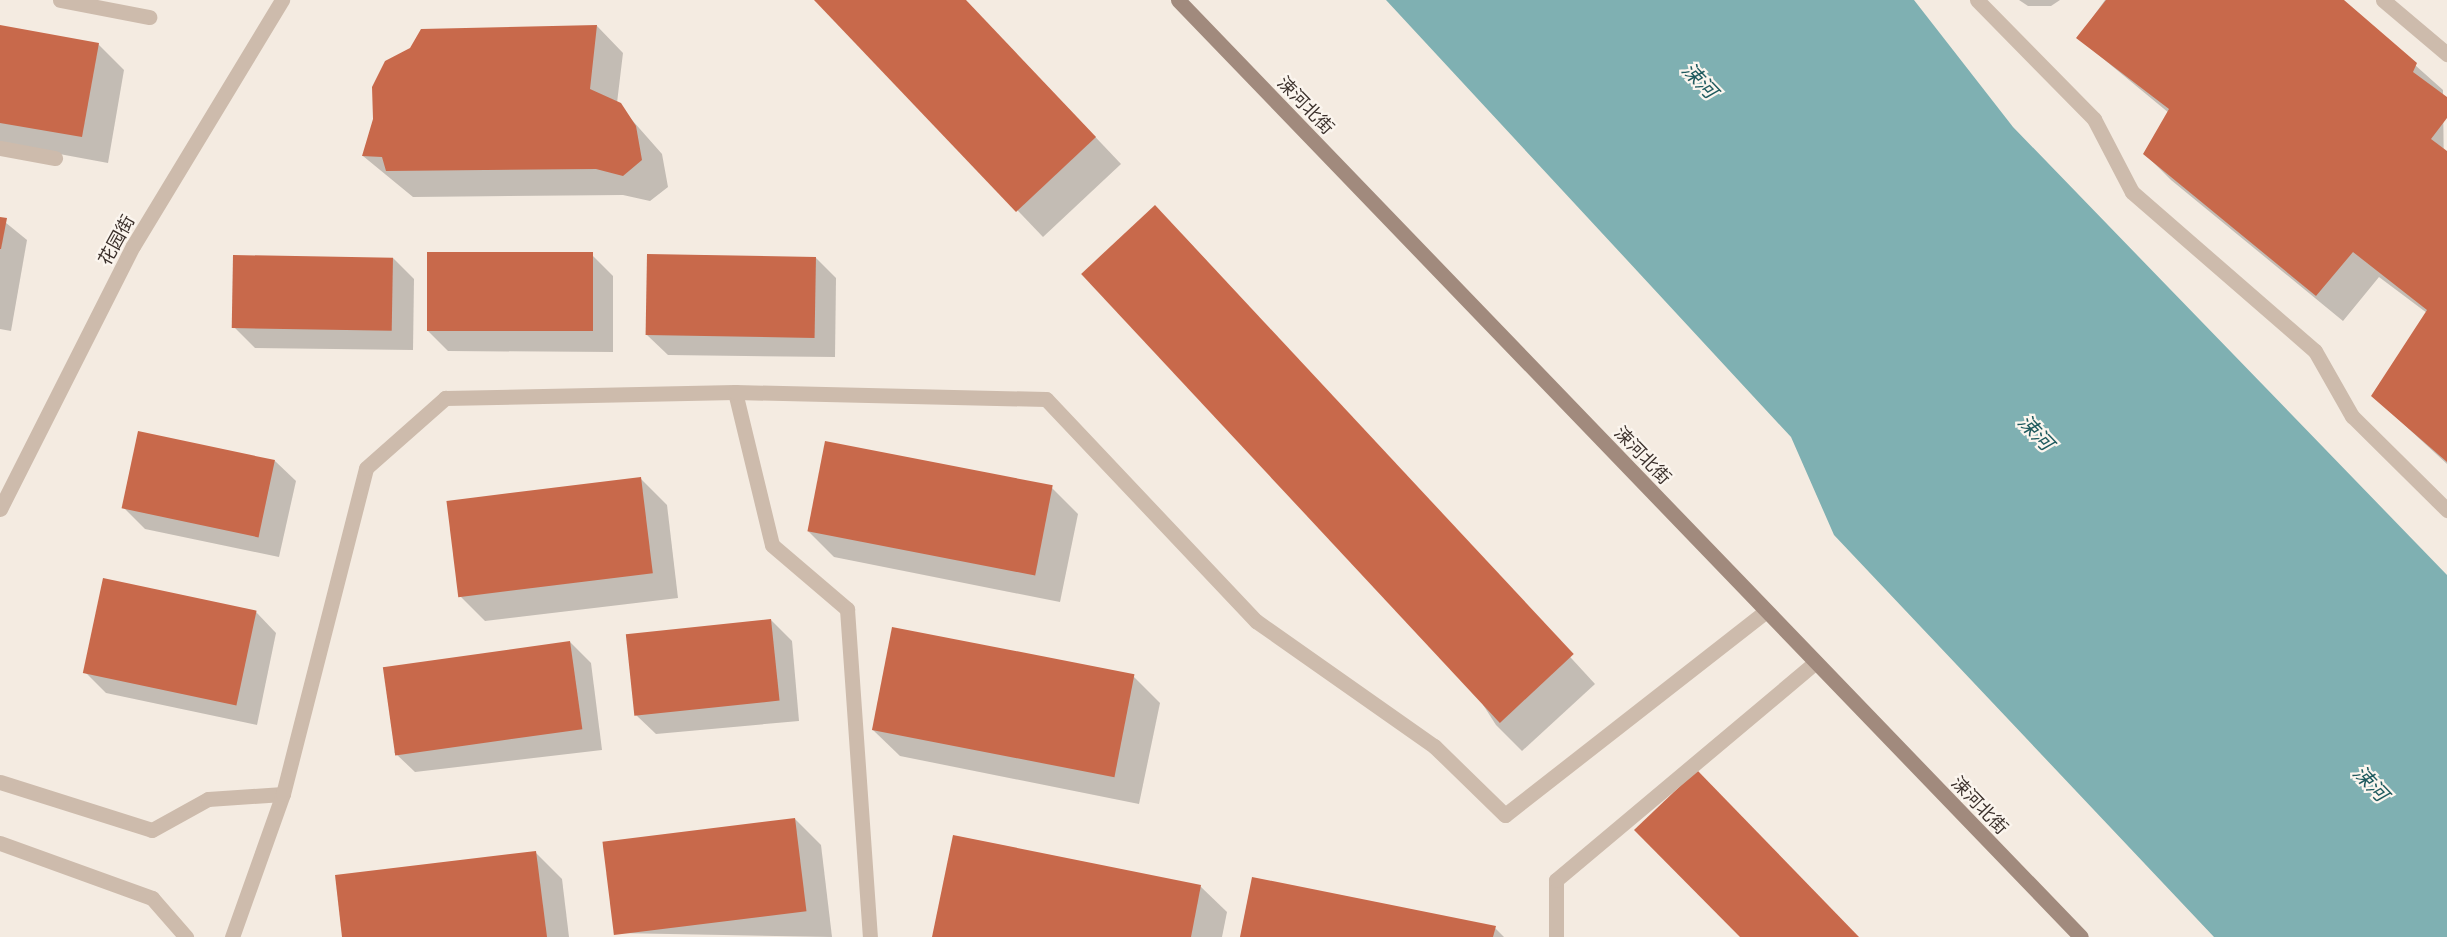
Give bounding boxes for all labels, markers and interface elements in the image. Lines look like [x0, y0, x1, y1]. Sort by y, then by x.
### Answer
water label: 涑河 [1677, 57, 1723, 103]
street label: 涑河北街 [1273, 72, 1339, 138]
street label: 花园街 [93, 211, 139, 269]
water label: 涑河 [2013, 409, 2059, 455]
street label: 涑河北街 [1610, 422, 1676, 488]
water label: 涑河 [2348, 760, 2394, 806]
street label: 涑河北街 [1947, 772, 2013, 838]

